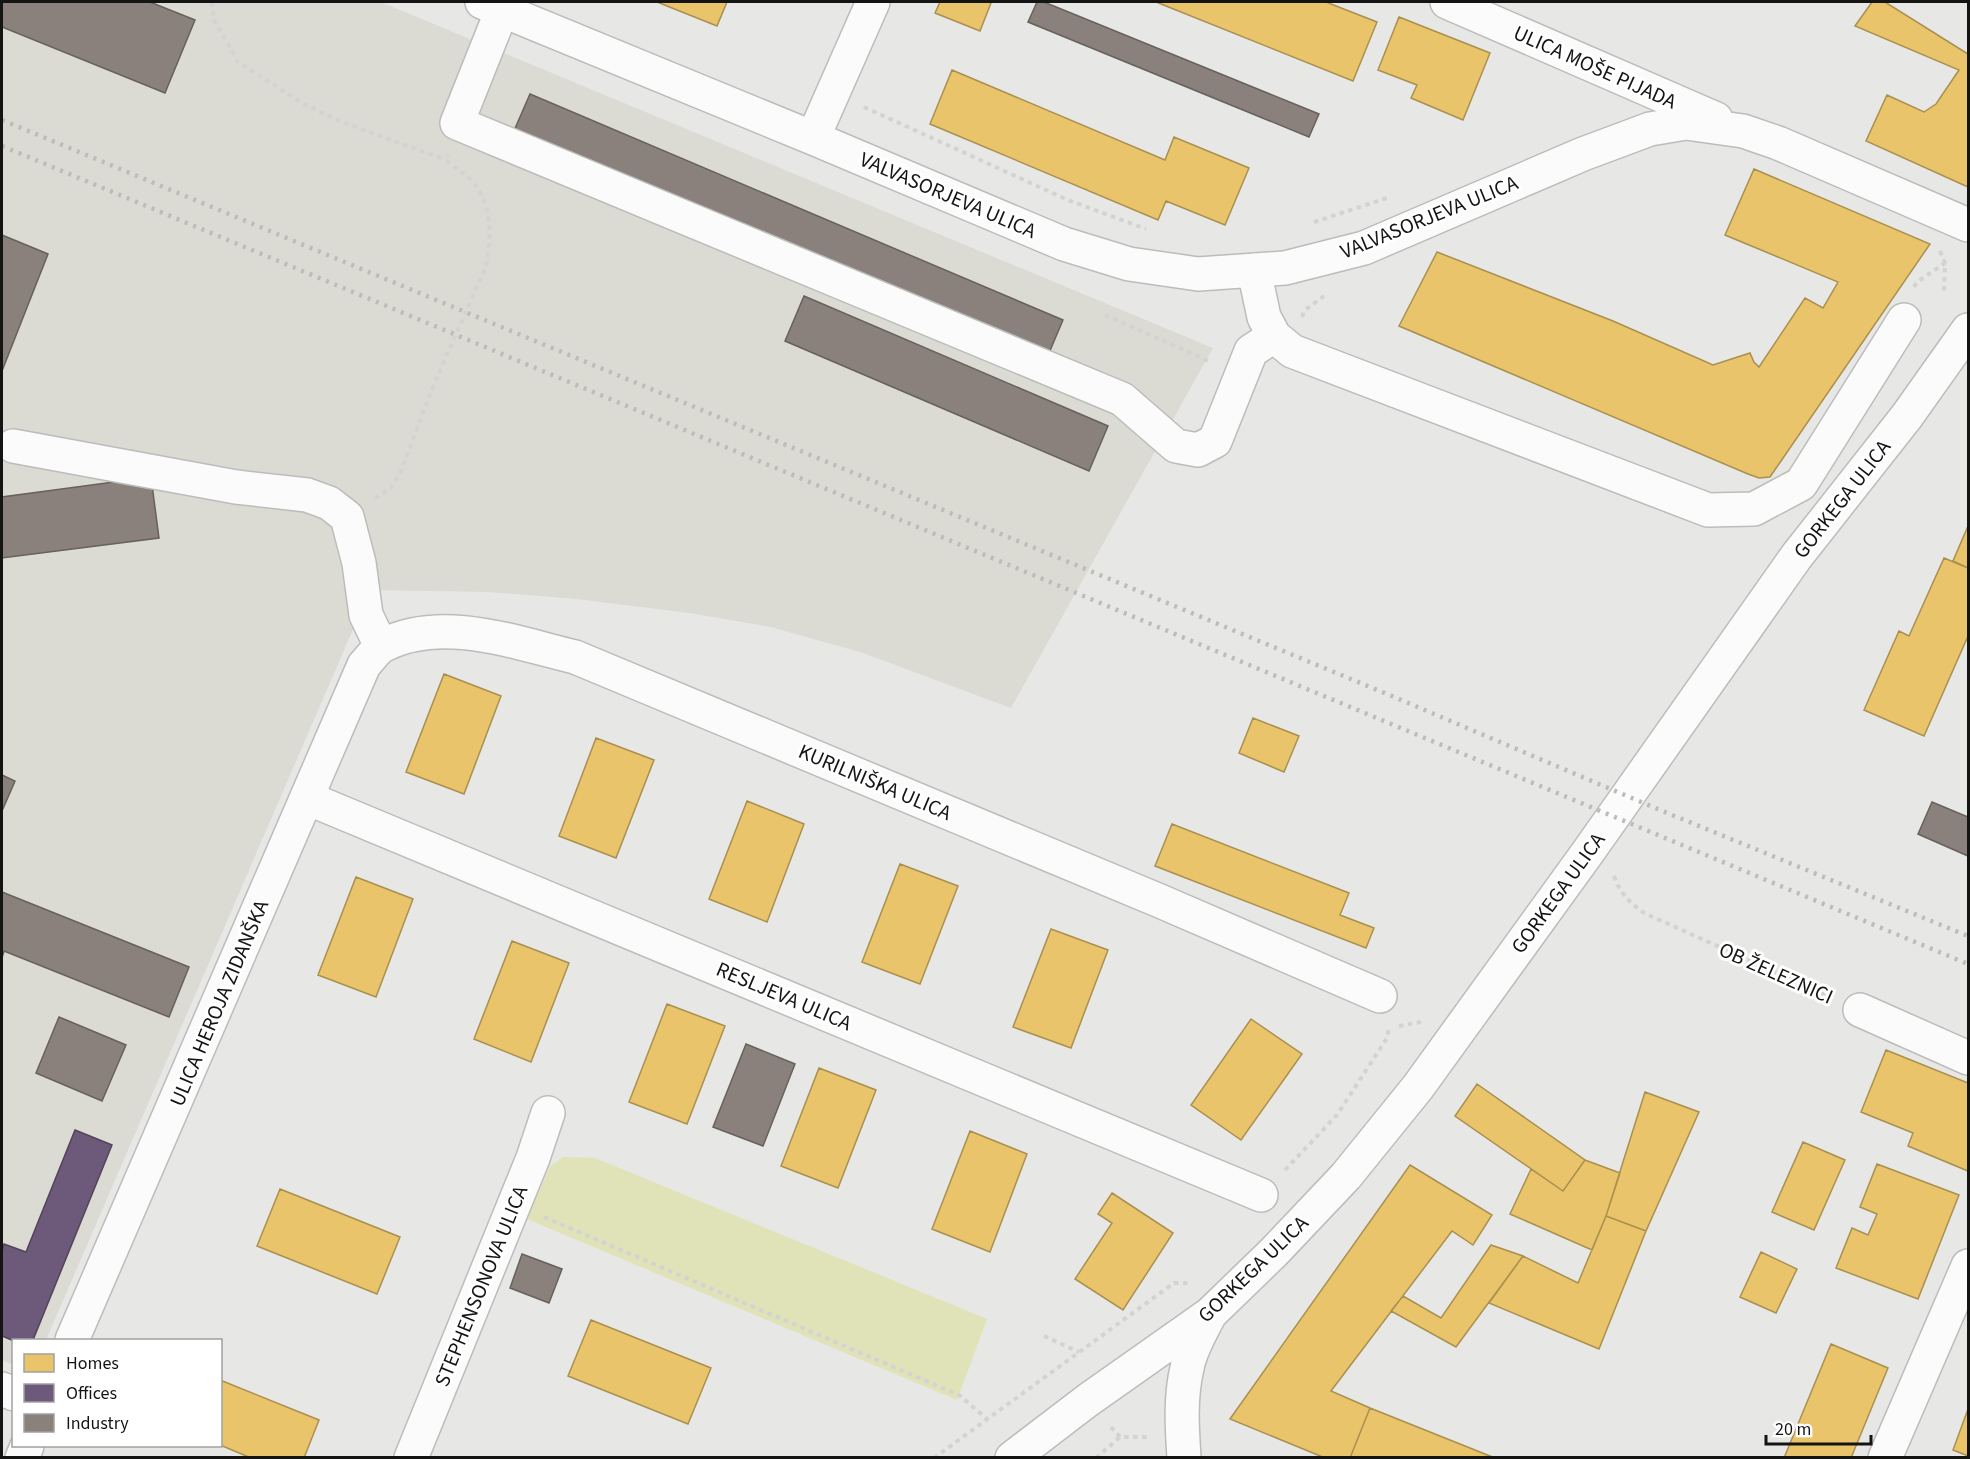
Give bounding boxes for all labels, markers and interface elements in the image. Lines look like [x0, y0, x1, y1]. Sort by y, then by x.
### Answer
street label: ULICA MOŠE PIJADA [1509, 18, 1682, 117]
street label: VALVASORJEVA ULICA [855, 144, 1041, 246]
street label: VALVASORJEVA ULICA [1336, 167, 1523, 266]
street label: GORKEGA ULICA [1786, 433, 1898, 565]
street label: KURILNIŠKA ULICA [794, 736, 957, 828]
street label: GORKEGA ULICA [1504, 826, 1613, 960]
street label: ULICA HEROJA ZIDANŠKA [162, 895, 276, 1111]
street label: OB ŽELEZNICI [1714, 934, 1838, 1012]
street label: RESLJEVA ULICA [712, 954, 857, 1038]
street label: STEPHENSONOVA ULICA [427, 1180, 535, 1391]
street label: GORKEGA ULICA [1191, 1208, 1315, 1330]
legend [12, 1339, 222, 1447]
text: Homes [66, 1351, 119, 1376]
text: Offices [66, 1381, 117, 1406]
scale bar [1766, 1408, 1871, 1446]
text: Industry [66, 1411, 129, 1436]
text: 20 m [1775, 1417, 1811, 1442]

